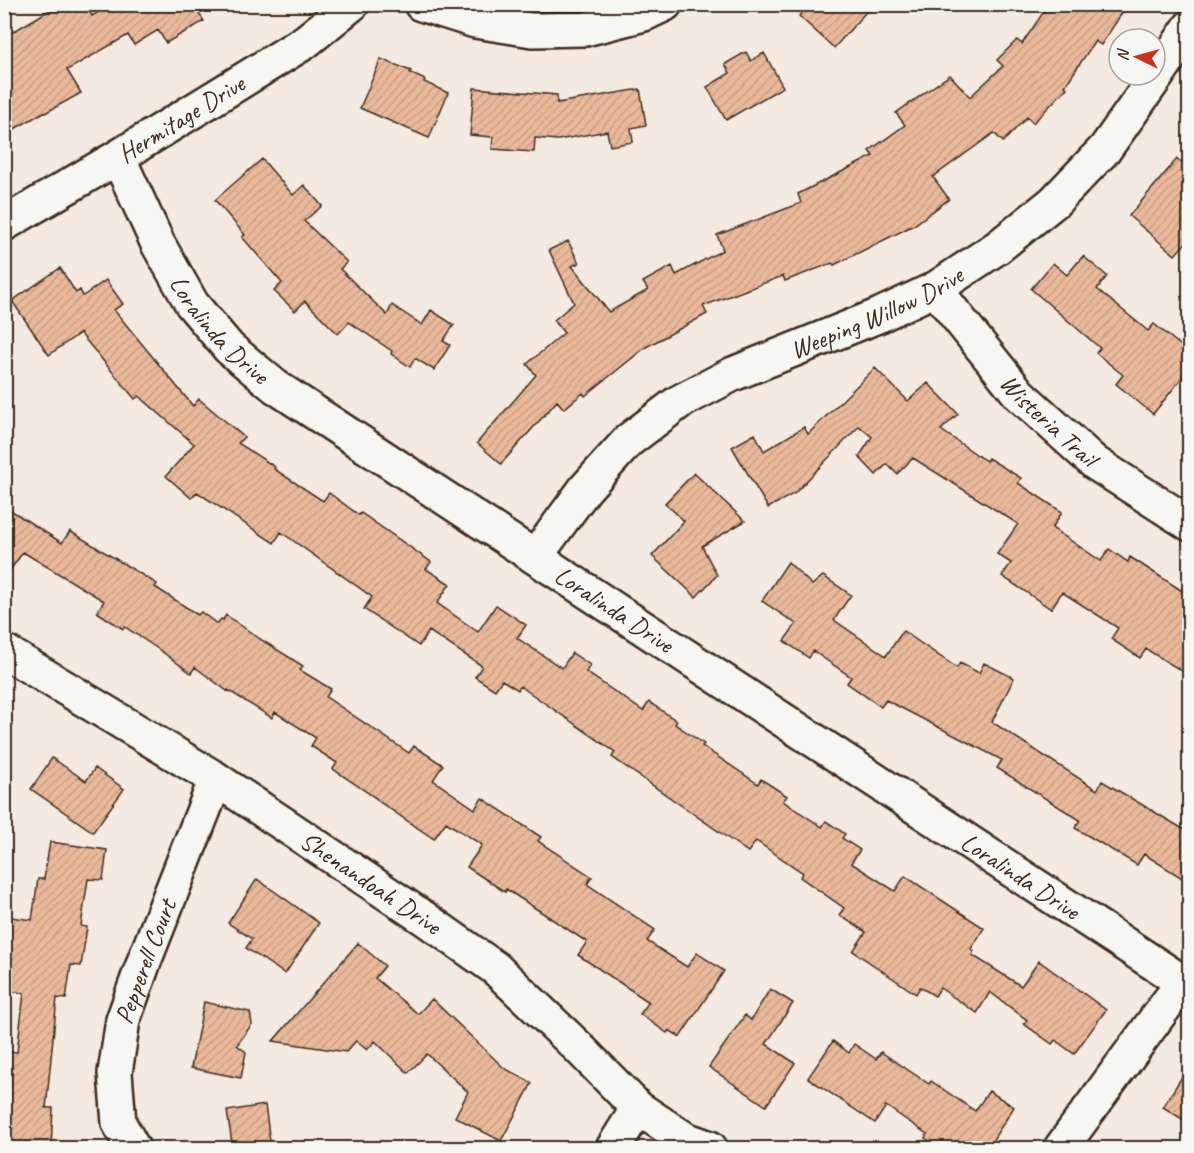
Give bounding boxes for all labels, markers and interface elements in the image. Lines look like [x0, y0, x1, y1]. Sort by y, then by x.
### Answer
north arrow [1107, 27, 1167, 87]
text: N [1113, 47, 1134, 62]
street label: Hermitage Drive [111, 66, 252, 170]
street label: Weeping Willow Drive [785, 257, 971, 366]
street label: Loralinda Drive [163, 269, 277, 392]
street label: Wisteria Trail [993, 367, 1108, 477]
street label: Loralinda Drive [549, 558, 681, 661]
street label: Shenandoah Drive [294, 824, 449, 942]
street label: Loralinda Drive [955, 825, 1088, 928]
street label: Pepperell Court [107, 892, 184, 1028]

